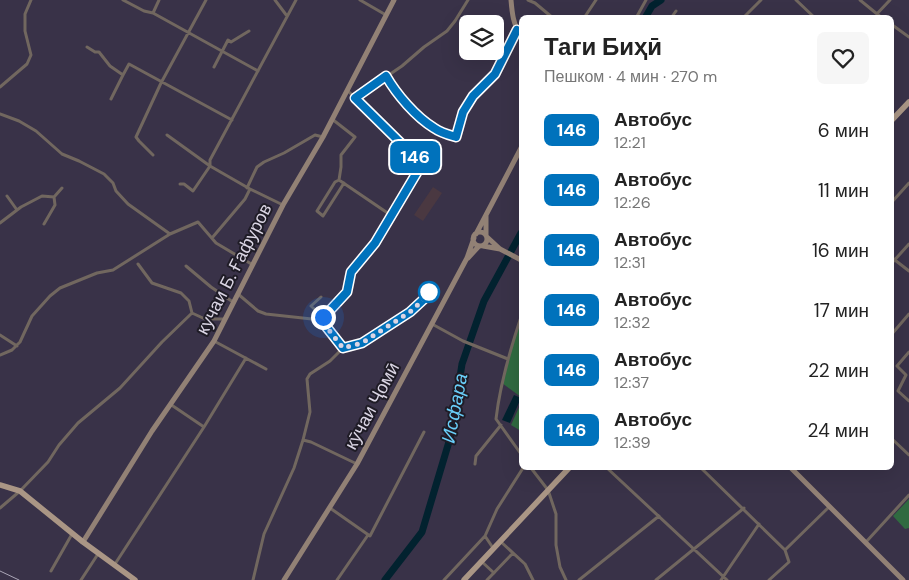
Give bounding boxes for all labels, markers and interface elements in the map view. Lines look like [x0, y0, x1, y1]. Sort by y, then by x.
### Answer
map controls [459, 15, 504, 60]
button: layers [459, 15, 504, 60]
text: Таги Биҳӣ [544, 31, 662, 62]
button: heart [817, 32, 869, 84]
text: Пешком · 4 мин · 270 m [544, 66, 717, 87]
text: Автобус [614, 107, 692, 132]
text: 146 [557, 118, 586, 142]
text: 6 мин [818, 118, 869, 143]
text: 12:21 [614, 132, 646, 153]
line badge: 146 [386, 141, 444, 173]
text: 146 [400, 145, 430, 169]
text: Автобус [614, 167, 692, 192]
text: 146 [557, 178, 586, 202]
text: 11 мин [818, 178, 869, 203]
text: 12:26 [614, 192, 651, 213]
street label: кучаи Б. Ғафуров [191, 199, 277, 339]
text: Автобус [614, 227, 692, 252]
text: 146 [557, 238, 586, 262]
text: 16 мин [812, 238, 869, 263]
text: 12:31 [614, 252, 646, 273]
unlabelled marker [418, 281, 440, 303]
text: Автобус [614, 287, 692, 312]
text: 146 [557, 298, 586, 322]
text: 17 мин [814, 298, 869, 323]
your location [311, 305, 336, 330]
text: 12:32 [614, 312, 650, 333]
text: Автобус [614, 347, 692, 372]
street label: кӯчаи Ҷомӣ [339, 358, 405, 454]
text: 146 [557, 358, 586, 382]
text: 22 мин [808, 358, 869, 383]
water label: Исфара [435, 371, 474, 445]
text: 12:37 [614, 372, 649, 393]
text: Автобус [614, 407, 692, 432]
text: 146 [557, 418, 586, 442]
text: 24 мин [808, 418, 869, 443]
text: 12:39 [614, 432, 650, 453]

